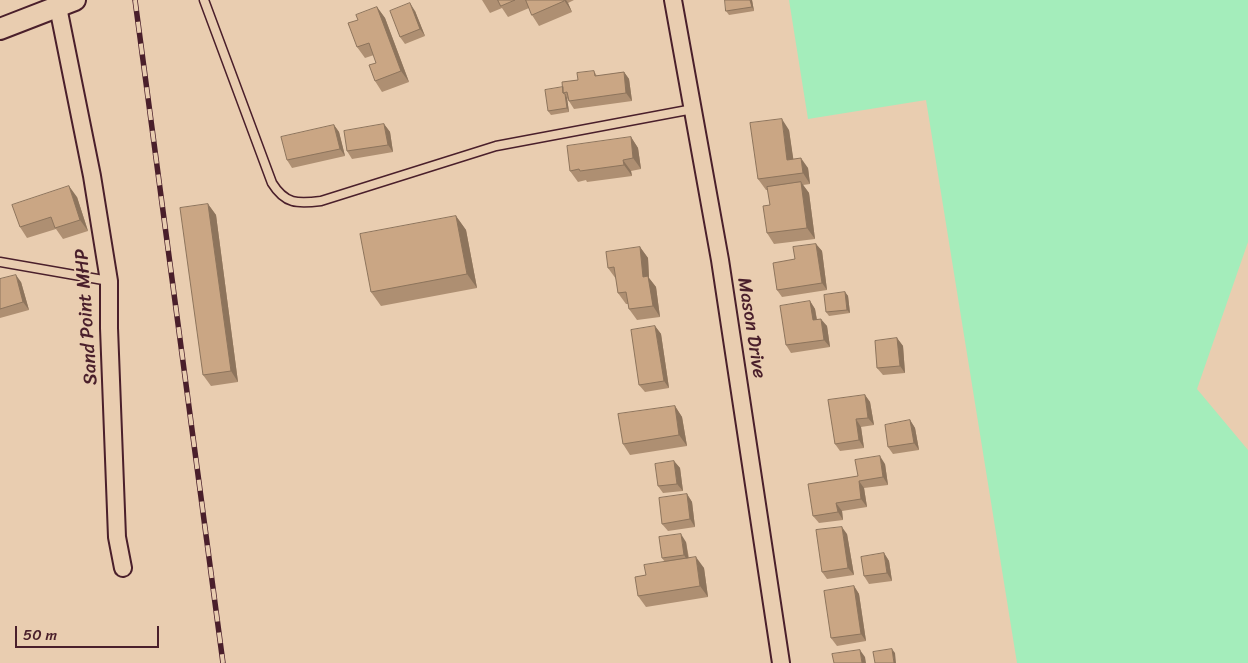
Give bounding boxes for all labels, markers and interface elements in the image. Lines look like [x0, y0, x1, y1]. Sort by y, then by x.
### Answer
street label: Sand Point MHP [71, 248, 103, 386]
street label: Mason Drive [732, 276, 770, 380]
scale bar [18, 616, 161, 648]
text: 50 m [23, 622, 57, 648]

